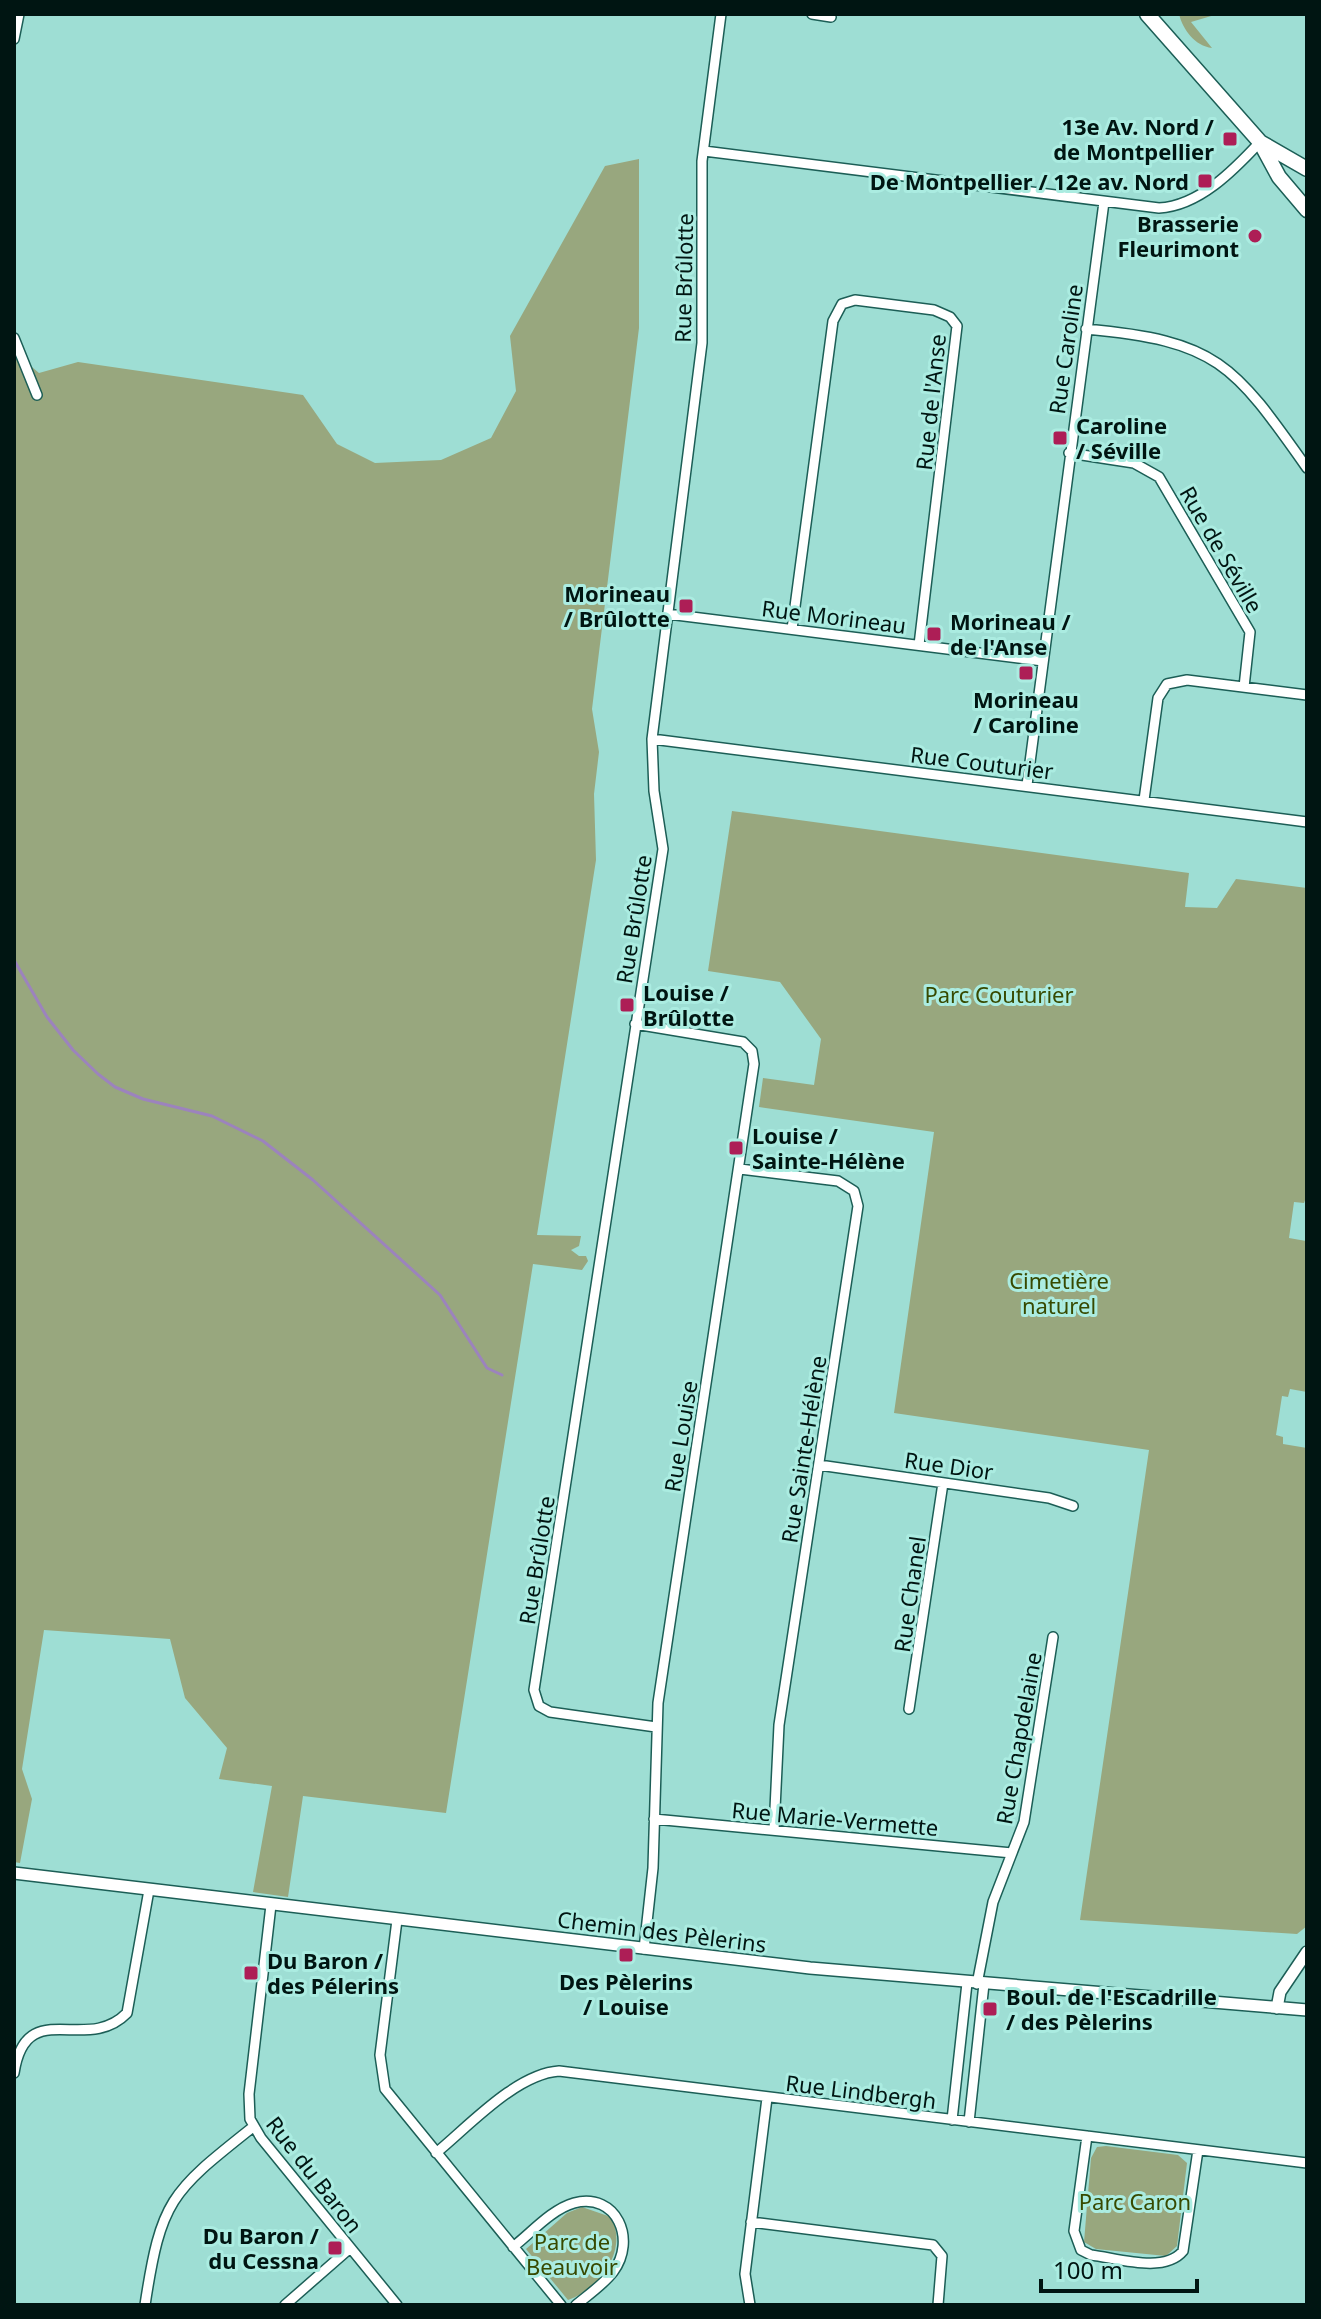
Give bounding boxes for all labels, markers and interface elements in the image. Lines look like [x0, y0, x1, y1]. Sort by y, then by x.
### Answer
place label: 13e Av. Nord / de Montpellier [1053, 111, 1215, 166]
marker: 13e Av. Nord / de Montpellier [1221, 130, 1239, 148]
place label: De Montpellier / 12e av. Nord [870, 166, 1189, 196]
marker: De Montpellier / 12e av. Nord [1196, 172, 1214, 190]
place label: Brasserie Fleurimont [1117, 208, 1239, 263]
street label: Rue Brûlotte [667, 213, 699, 343]
marker: Brasserie Fleurimont [1246, 227, 1264, 245]
street label: Rue Caroline [1041, 282, 1089, 416]
street label: Rue de l'Anse [908, 332, 952, 472]
place label: Caroline / Séville [1076, 410, 1167, 465]
marker: Caroline / Séville [1051, 429, 1069, 447]
street label: Rue de Séville [1174, 480, 1270, 618]
place label: Morineau / Brûlotte [564, 578, 670, 633]
street label: Rue Morineau [760, 592, 908, 640]
marker: Morineau / Brûlotte [677, 597, 695, 615]
place label: Morineau / de l'Anse [950, 606, 1072, 661]
marker: Morineau / de l'Anse [925, 625, 943, 643]
marker: Morineau / Caroline [1017, 664, 1035, 682]
place label: Morineau / Caroline [973, 684, 1079, 739]
street label: Rue Couturier [909, 738, 1055, 786]
street label: Rue Brûlotte [608, 853, 658, 985]
place label: Louise / Brûlotte [643, 977, 734, 1032]
park label: Parc Couturier [924, 979, 1074, 1009]
marker: Louise / Brûlotte [618, 996, 636, 1014]
place label: Louise / Sainte-Hélène [752, 1120, 905, 1175]
marker: Louise / Sainte-Hélène [727, 1139, 745, 1157]
park label: Cimetière naturel [1009, 1265, 1109, 1320]
street label: Rue Sainte-Hélène [773, 1353, 833, 1545]
street label: Rue Louise [656, 1378, 704, 1494]
street label: Rue Dior [903, 1444, 995, 1486]
street label: Rue Brûlotte [511, 1494, 561, 1626]
street label: Rue Chanel [886, 1534, 932, 1654]
street label: Rue Chapdelaine [988, 1650, 1048, 1826]
street label: Rue Marie-Vermette [730, 1794, 940, 1842]
street label: Chemin des Pèlerins [556, 1903, 768, 1959]
place label: Du Baron / des Pélerins [267, 1945, 399, 2000]
marker: Des Pèlerins / Louise [617, 1946, 635, 1964]
marker: Du Baron / des Pélerins [242, 1964, 260, 1982]
place label: Des Pèlerins / Louise [559, 1966, 693, 2021]
place label: Boul. de l'Escadrille / des Pèlerins [1006, 1981, 1217, 2036]
marker: Boul. de l'Escadrille / des Pèlerins [981, 2000, 999, 2018]
street label: Rue Lindbergh [784, 2067, 938, 2115]
street label: Rue du Baron [260, 2109, 370, 2239]
park label: Parc Caron [1079, 2186, 1191, 2216]
place label: Du Baron / du Cessna [203, 2220, 320, 2275]
park label: Parc de Beauvoir [526, 2226, 618, 2281]
marker: Du Baron / du Cessna [326, 2239, 344, 2257]
scale bar [1041, 2243, 1197, 2293]
text: 100 m [1053, 2253, 1123, 2286]

